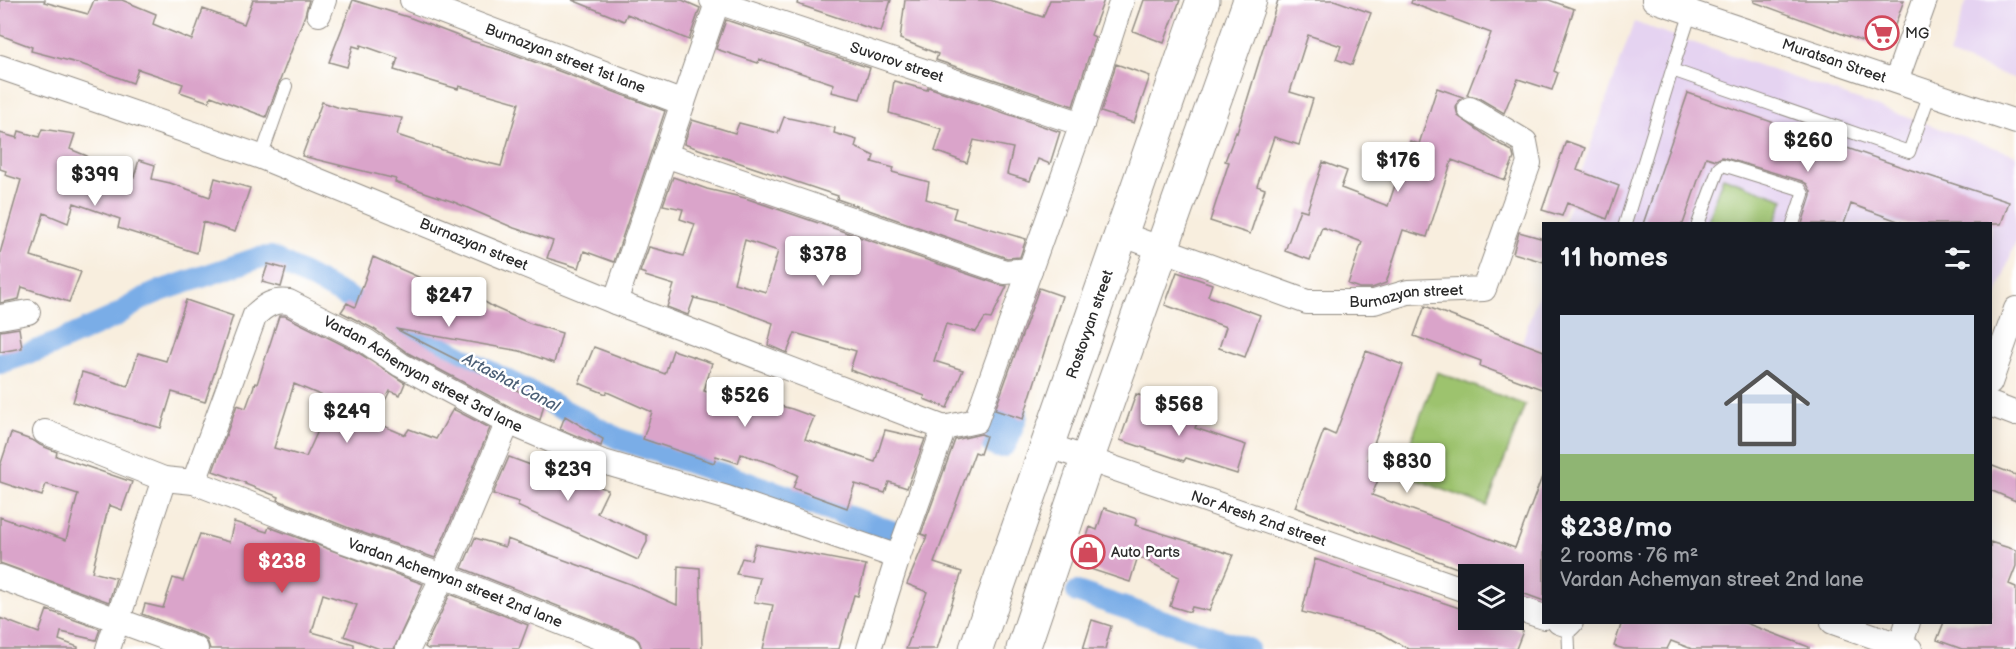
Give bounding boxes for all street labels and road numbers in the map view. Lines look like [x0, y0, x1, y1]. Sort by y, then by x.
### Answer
street label: Burnazyan street 1st lane [482, 19, 648, 97]
street label: Muratsan Street [1779, 34, 1889, 87]
street label: Suvorov street [848, 37, 946, 87]
street label: Burnazyan street [417, 214, 531, 275]
street label: Rostovyan street [1062, 267, 1117, 381]
street label: Burnazyan street [1349, 280, 1464, 312]
street label: Vardan Achemyan street 3rd lane [320, 311, 525, 437]
street label: Nor Aresh 2nd street [1188, 486, 1329, 551]
street label: Vardan Achemyan street 2nd lane [345, 534, 565, 632]

